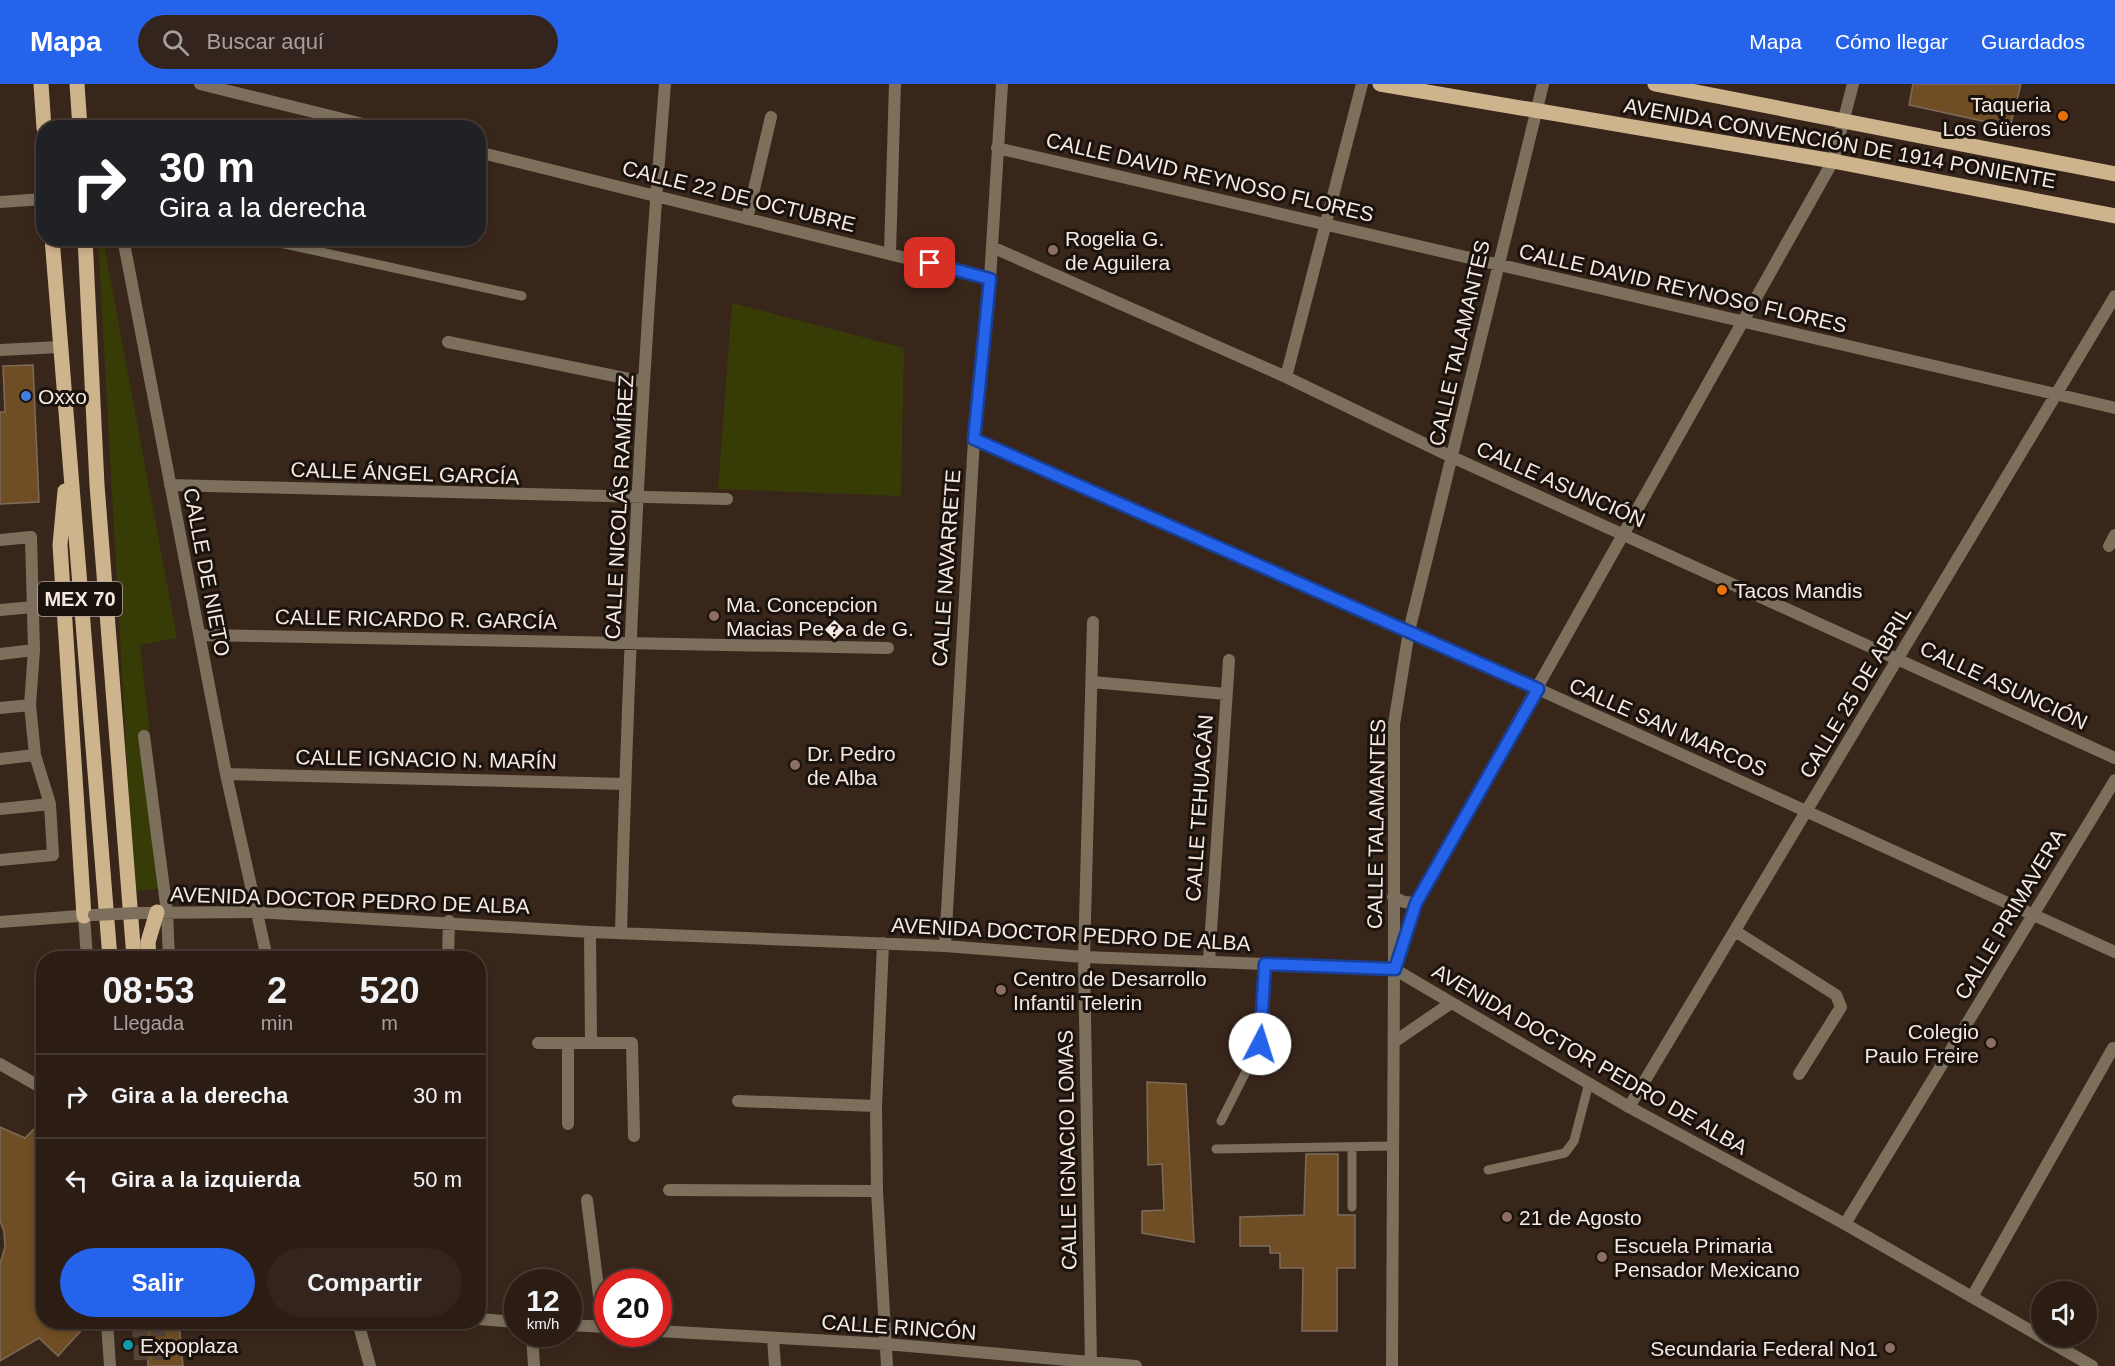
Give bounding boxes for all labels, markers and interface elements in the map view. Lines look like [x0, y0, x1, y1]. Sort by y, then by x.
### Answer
search box [138, 15, 558, 69]
text: Mapa [30, 26, 102, 57]
icon: search [159, 26, 192, 59]
text: Buscar aquí [207, 29, 324, 54]
text: Mapa [1749, 30, 1802, 53]
text: Cómo llegar [1835, 30, 1948, 53]
text: Guardados [1981, 30, 2085, 53]
place label: Taqueria Los Güeros [1942, 93, 2051, 140]
street label: AVENIDA CONVENCIÓN DE 1914 PONIENTE [1622, 94, 2058, 192]
marker: Taqueria Los Güeros [2056, 109, 2070, 123]
street label: CALLE DAVID REYNOSO FLORES [1044, 128, 1376, 226]
icon: right [60, 144, 138, 222]
text: 30 m [159, 144, 255, 191]
street label: CALLE 22 DE OCTUBRE [620, 156, 858, 236]
text: Gira a la derecha [159, 193, 366, 223]
place label: Rogelia G. de Aguilera [1065, 227, 1170, 274]
pin [904, 237, 955, 288]
street label: CALLE TALAMANTES [1424, 238, 1494, 448]
street label: CALLE DAVID REYNOSO FLORES [1517, 239, 1849, 337]
marker: Rogelia G. de Aguilera [1046, 243, 1060, 257]
icon: arrive [913, 246, 946, 279]
street label: CALLE NICOLÁS RAMÍREZ [601, 374, 637, 640]
place label: Oxxo [38, 385, 87, 408]
marker: Oxxo [19, 389, 33, 403]
street label: CALLE ASUNCIÓN [1473, 436, 1649, 532]
street label: CALLE ÁNGEL GARCÍA [290, 458, 520, 488]
street label: CALLE NAVARRETE [928, 469, 964, 667]
street label: CALLE DE NIETO [179, 486, 235, 658]
place label: Tacos Mandis [1734, 579, 1862, 602]
road number: MEX 70 [38, 582, 122, 616]
marker: Tacos Mandis [1715, 583, 1729, 597]
place label: Ma. Concepcion Macias Pe�a de G. [726, 593, 914, 640]
street label: CALLE 25 DE ABRIL [1795, 602, 1915, 782]
street label: CALLE RICARDO R. GARCÍA [275, 605, 557, 633]
marker: Ma. Concepcion Macias Pe�a de G. [707, 609, 721, 623]
street label: CALLE ASUNCIÓN [1917, 636, 2091, 734]
street label: CALLE SAN MARCOS [1566, 673, 1770, 781]
street label: CALLE TEHUACÁN [1181, 714, 1217, 902]
street label: CALLE TALAMANTES [1363, 719, 1389, 929]
place label: Dr. Pedro de Alba [807, 742, 896, 789]
street label: CALLE IGNACIO N. MARÍN [295, 745, 557, 773]
marker: Dr. Pedro de Alba [788, 758, 802, 772]
street label: CALLE PRIMAVERA [1950, 825, 2070, 1003]
street label: AVENIDA DOCTOR PEDRO DE ALBA [170, 882, 530, 918]
street label: AVENIDA DOCTOR PEDRO DE ALBA [891, 913, 1251, 955]
street label: AVENIDA DOCTOR PEDRO DE ALBA [1428, 959, 1752, 1159]
place label: Centro de Desarrollo Infantil Telerin [1013, 967, 1207, 1014]
text: 08:53 [102, 970, 194, 1011]
text: 2 [267, 970, 287, 1011]
text: 520 [359, 970, 420, 1011]
marker: Centro de Desarrollo Infantil Telerin [994, 983, 1008, 997]
text: Llegada [113, 1012, 184, 1034]
text: min [261, 1012, 293, 1034]
text: m [381, 1012, 398, 1034]
position arrow [1228, 1012, 1292, 1076]
place label: Colegio Paulo Freire [1865, 1020, 1979, 1067]
street label: CALLE IGNACIO LOMAS [1053, 1030, 1081, 1270]
marker: Colegio Paulo Freire [1984, 1036, 1998, 1050]
icon: right [60, 1080, 93, 1113]
text: Gira a la derecha [111, 1083, 288, 1108]
text: 30 m [413, 1083, 462, 1108]
icon: left [60, 1164, 93, 1197]
text: Gira a la izquierda [111, 1167, 301, 1192]
text: 50 m [413, 1167, 462, 1192]
place label: 21 de Agosto [1519, 1206, 1642, 1229]
marker: 21 de Agosto [1500, 1210, 1514, 1224]
place label: Escuela Primaria Pensador Mexicano [1614, 1234, 1800, 1281]
button: Salir [60, 1248, 255, 1317]
button: Compartir [267, 1248, 462, 1317]
marker: Escuela Primaria Pensador Mexicano [1595, 1250, 1609, 1264]
speed limit sign: 20 [594, 1269, 672, 1347]
map controls [2031, 1281, 2097, 1347]
button: sound [2031, 1281, 2097, 1347]
text: 12 [526, 1284, 560, 1317]
street label: CALLE RINCÓN [821, 1310, 977, 1344]
text: km/h [527, 1315, 559, 1332]
place label: Expoplaza [140, 1334, 238, 1357]
place label: Secundaria Federal No1 [1650, 1337, 1878, 1360]
marker: Expoplaza [121, 1338, 135, 1352]
marker: Secundaria Federal No1 [1883, 1341, 1897, 1355]

